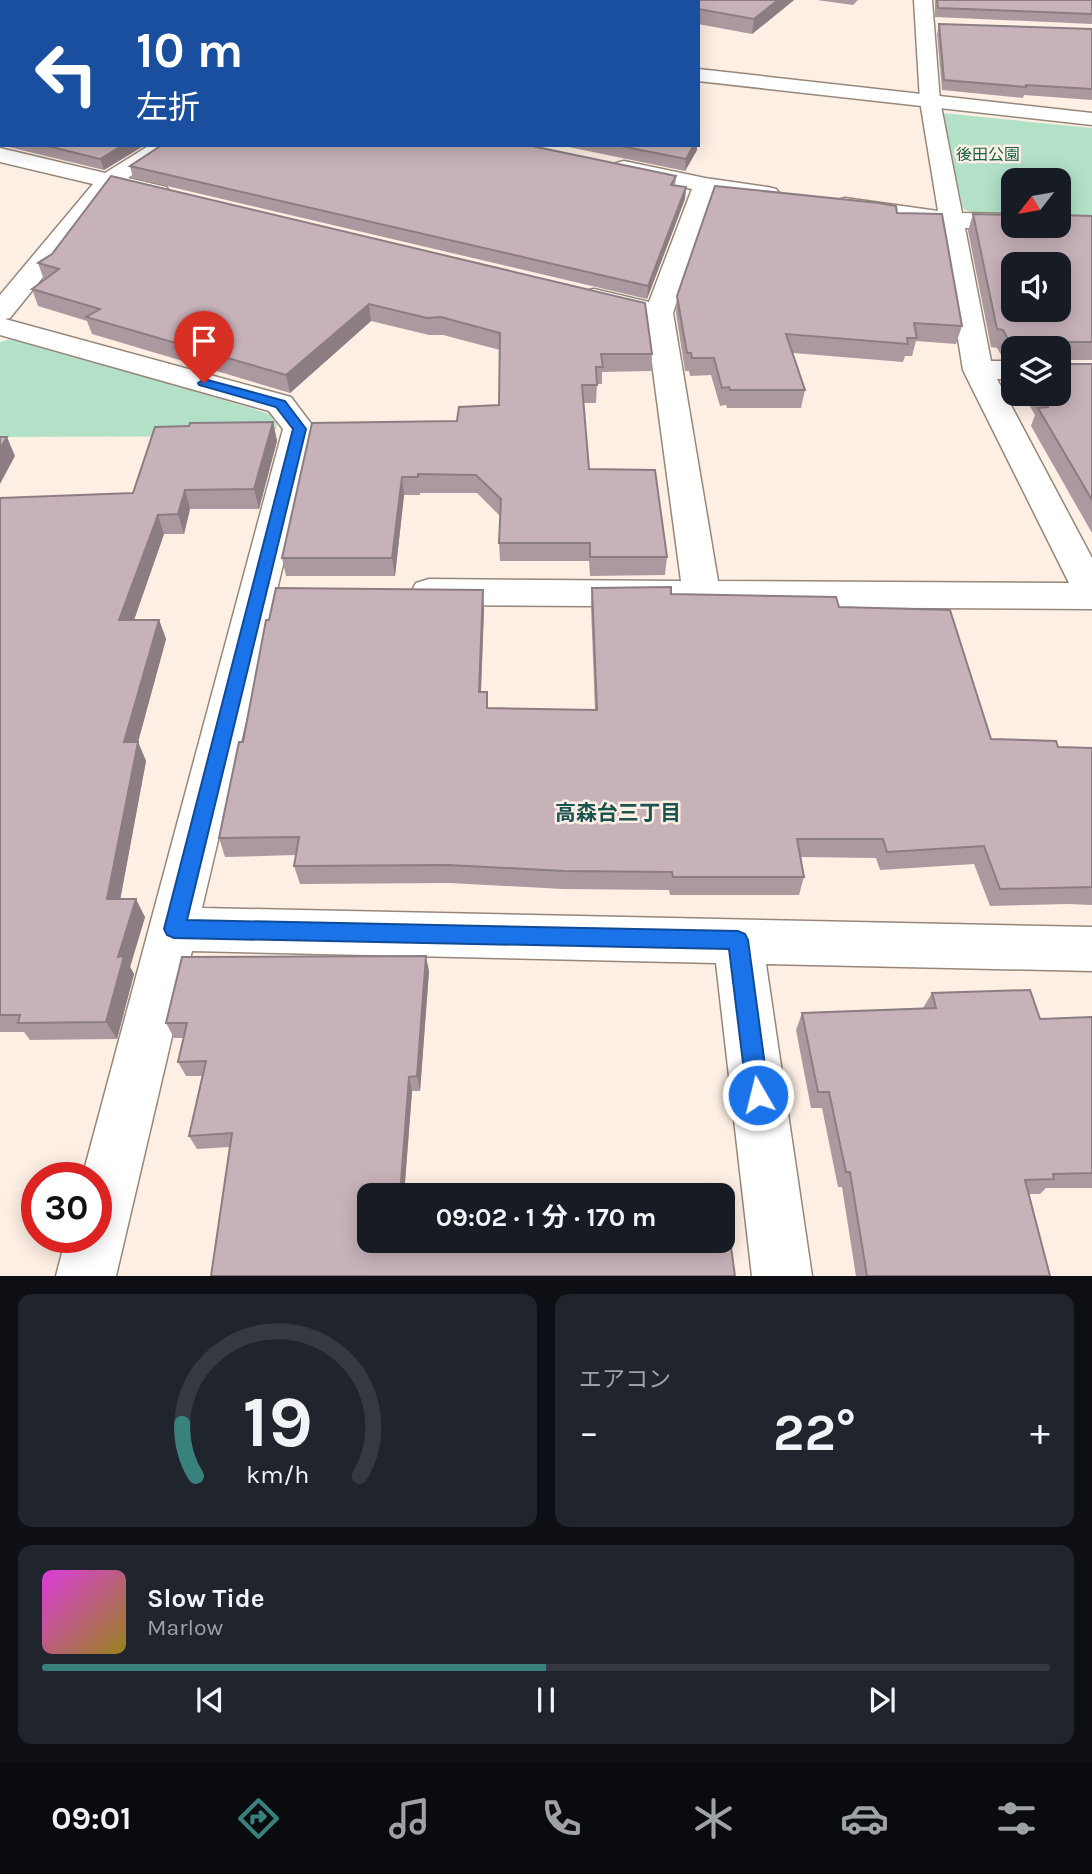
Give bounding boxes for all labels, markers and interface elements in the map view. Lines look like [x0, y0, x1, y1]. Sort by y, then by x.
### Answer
text: 10 m [136, 22, 243, 79]
icon: left [21, 28, 112, 119]
text: 左折 [136, 89, 200, 126]
park label: 後田公園 [956, 145, 1020, 164]
north arrow [1001, 168, 1071, 238]
map controls [1001, 168, 1071, 406]
button: sound [1001, 252, 1071, 322]
pin [174, 311, 234, 383]
icon: arrive [185, 322, 223, 360]
button: layers [1001, 336, 1071, 406]
district label: 高森台三丁目 [555, 801, 681, 825]
position arrow [721, 1058, 795, 1132]
speed limit sign: 30 [21, 1162, 112, 1253]
text: 09:02 · 1 分 · 170 m [436, 1202, 656, 1233]
text: エアコン [579, 1366, 671, 1393]
text: 19 [242, 1380, 313, 1465]
text: 22° [773, 1402, 856, 1463]
text: − [579, 1410, 599, 1455]
text: + [1030, 1410, 1050, 1455]
text: km/h [246, 1460, 309, 1489]
text: Slow Tide [147, 1583, 265, 1614]
text: Marlow [147, 1614, 223, 1641]
icon: previous [191, 1681, 229, 1719]
icon: pause [527, 1681, 565, 1719]
icon: next [863, 1681, 901, 1719]
icon: directions [234, 1794, 283, 1843]
icon: music [385, 1794, 434, 1843]
icon: phone [537, 1794, 586, 1843]
icon: climate [689, 1794, 738, 1843]
icon: car [840, 1794, 889, 1843]
icon: filters [992, 1794, 1041, 1843]
text: 09:01 [51, 1800, 131, 1837]

